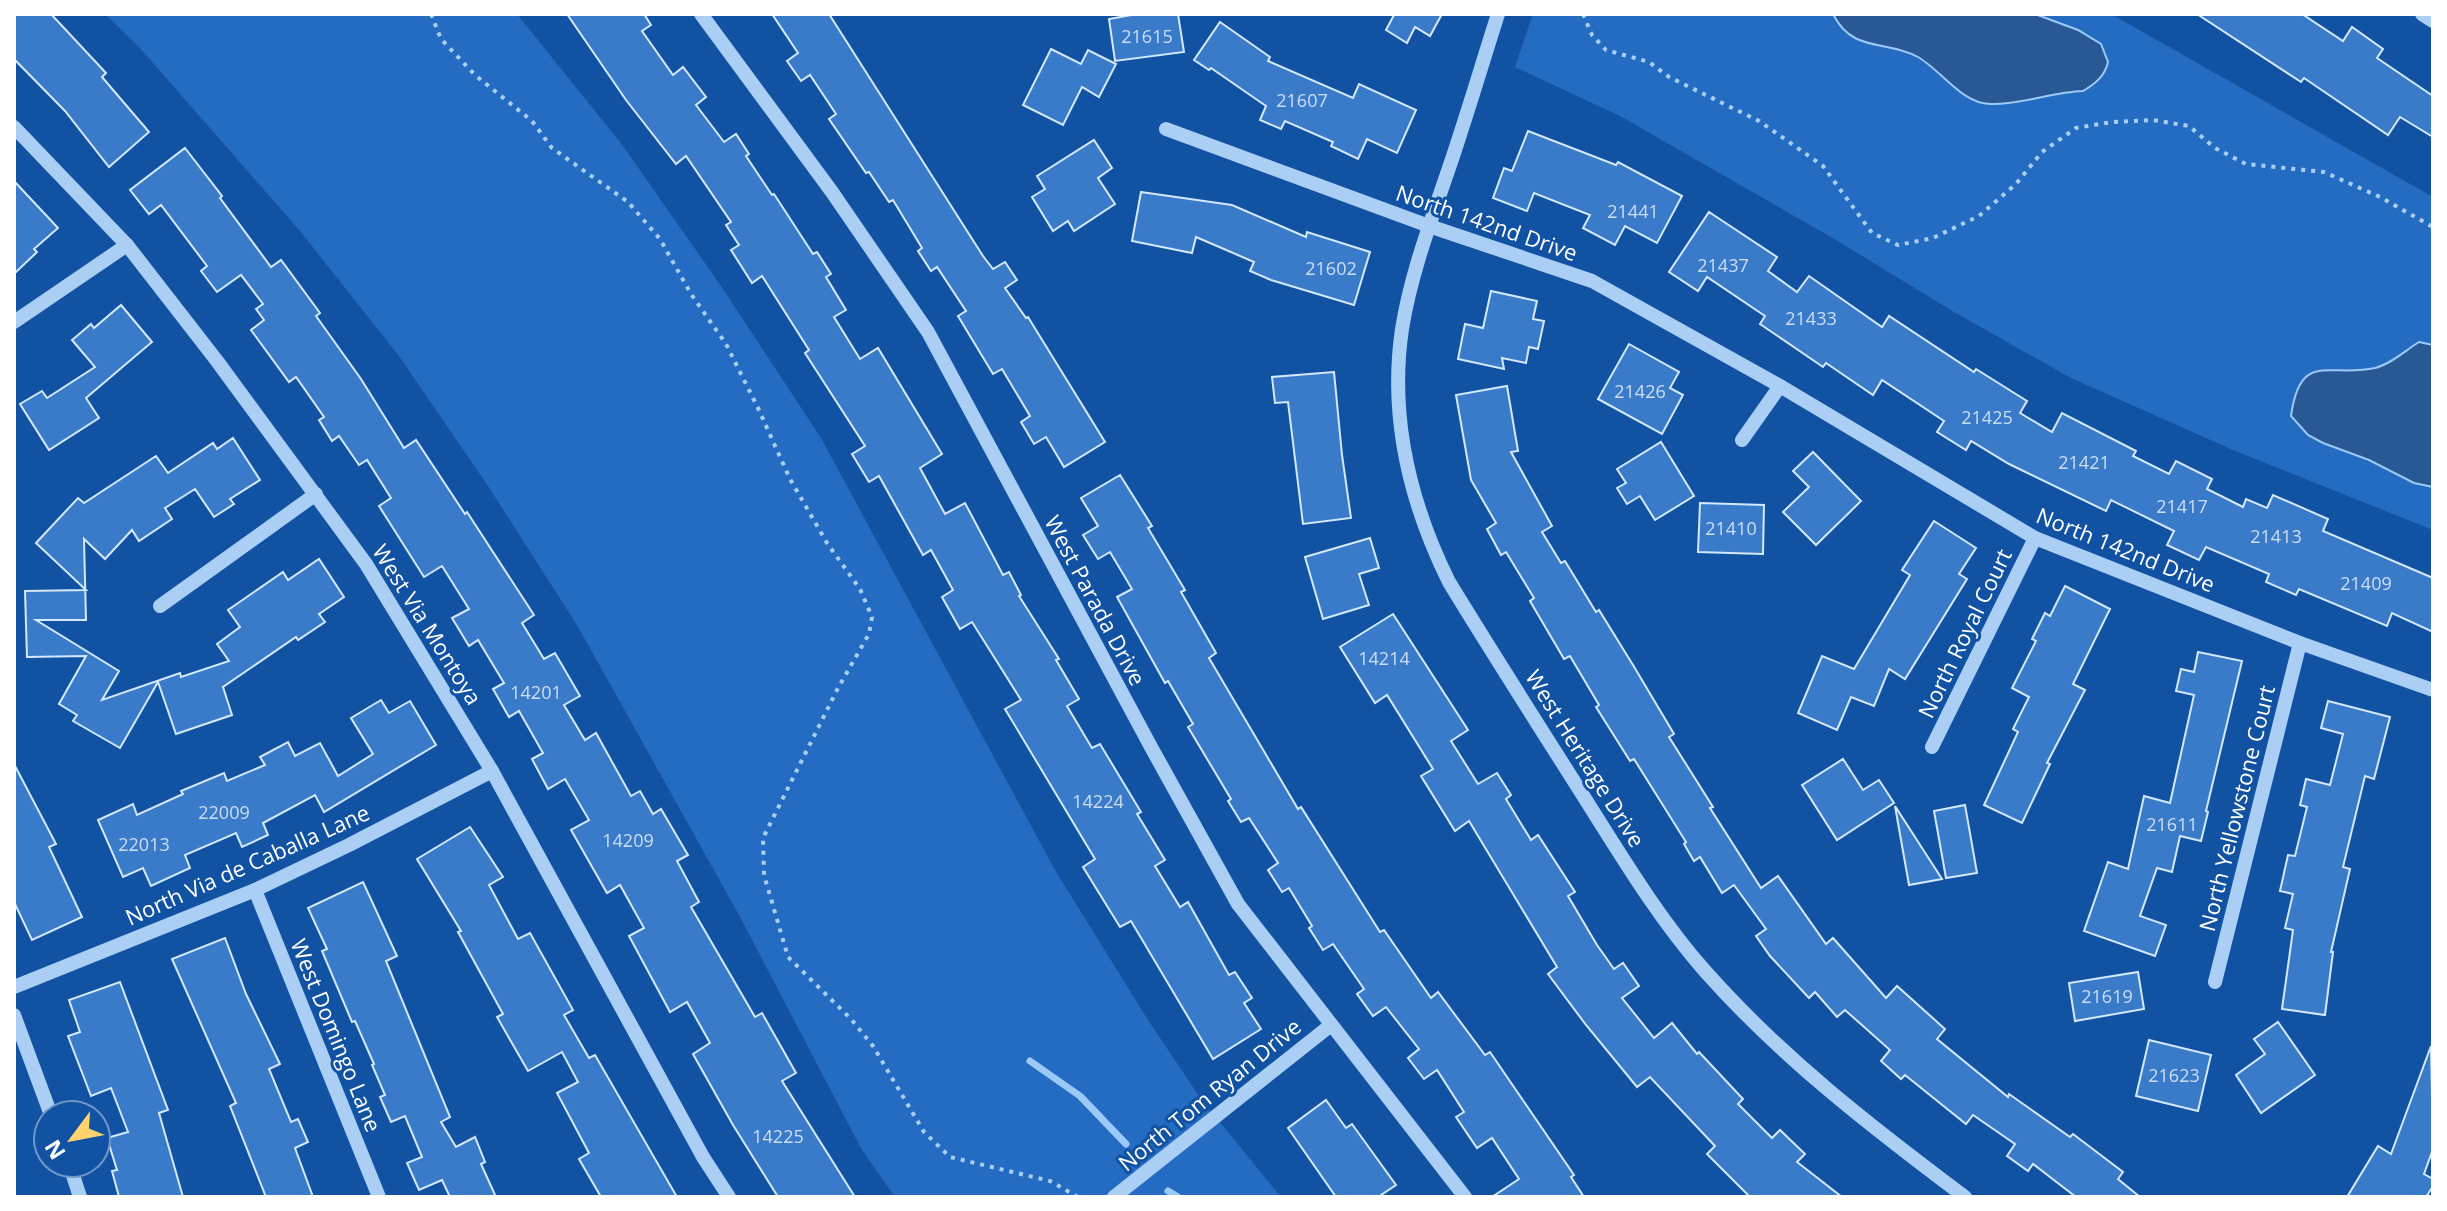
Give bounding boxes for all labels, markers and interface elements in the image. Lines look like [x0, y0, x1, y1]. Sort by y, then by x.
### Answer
house number: 21615 [1121, 24, 1173, 48]
house number: 21607 [1276, 88, 1328, 112]
street label: North 142nd Drive [1392, 177, 1582, 267]
house number: 21441 [1607, 199, 1659, 223]
house number: 21437 [1697, 253, 1749, 277]
house number: 21602 [1305, 256, 1357, 280]
house number: 21433 [1785, 306, 1837, 330]
house number: 21426 [1614, 379, 1666, 403]
house number: 21425 [1961, 405, 2013, 429]
house number: 21421 [2058, 450, 2110, 474]
house number: 21417 [2156, 494, 2208, 518]
street label: North 142nd Drive [2032, 499, 2220, 599]
street label: West Parada Drive [1038, 510, 1154, 690]
house number: 21410 [1705, 516, 1757, 540]
house number: 21413 [2250, 524, 2302, 548]
street label: West Via Montoya [366, 538, 490, 710]
street label: North Royal Court [1910, 543, 2018, 723]
house number: 21409 [2340, 571, 2392, 595]
house number: 14214 [1358, 646, 1410, 670]
street label: West Heritage Drive [1519, 664, 1653, 852]
house number: 14201 [510, 680, 562, 704]
street label: North Yellowstone Court [2191, 682, 2281, 934]
house number: 14224 [1072, 789, 1124, 813]
street label: North Via de Caballa Lane [120, 797, 374, 931]
house number: 22009 [198, 800, 250, 824]
house number: 21611 [2146, 812, 2198, 836]
house number: 14209 [602, 828, 654, 852]
house number: 22013 [118, 832, 170, 856]
street label: West Domingo Lane [285, 934, 389, 1136]
house number: 21619 [2081, 984, 2133, 1008]
street label: North Tom Ryan Drive [1111, 1011, 1307, 1177]
house number: 21623 [2148, 1063, 2200, 1087]
north arrow [32, 1099, 112, 1179]
house number: 14225 [752, 1124, 804, 1148]
text: N [37, 1135, 72, 1166]

